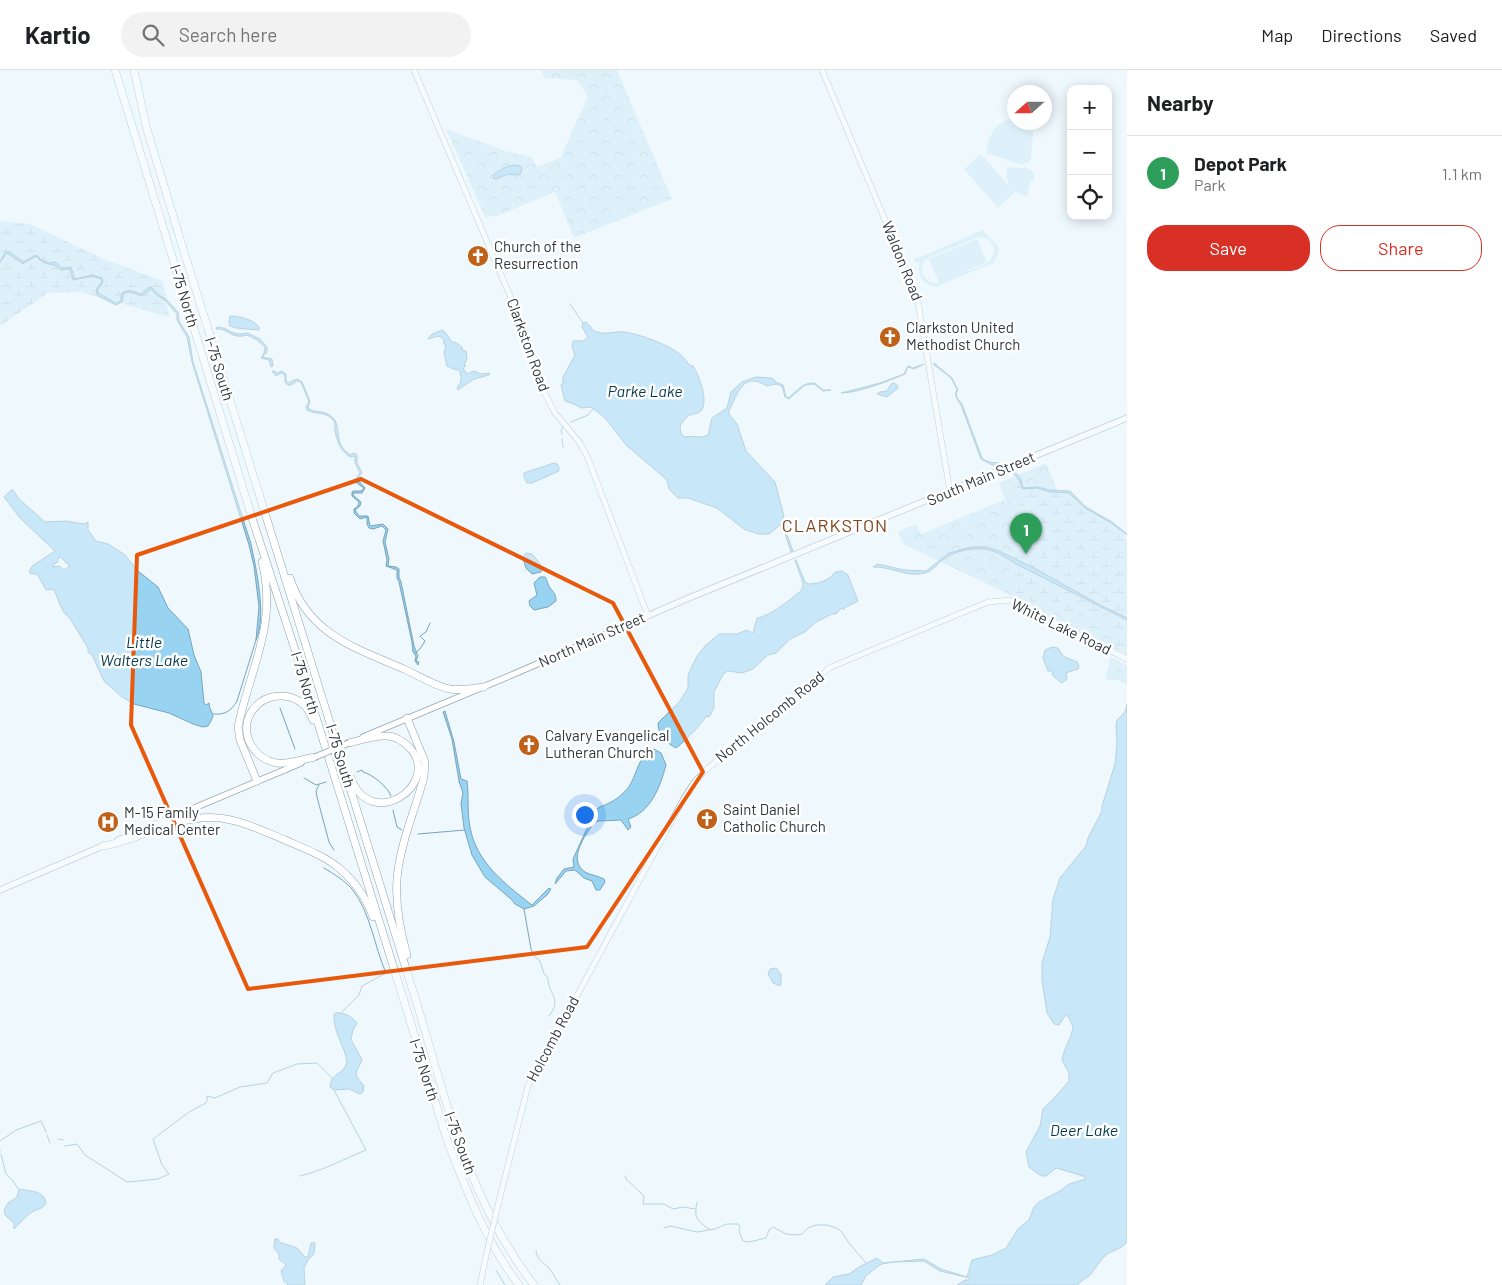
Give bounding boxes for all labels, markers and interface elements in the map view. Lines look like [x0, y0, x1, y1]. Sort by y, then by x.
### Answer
search box [121, 12, 471, 57]
text: Kartio [25, 20, 91, 49]
icon: search [139, 21, 167, 49]
text: Search here [179, 23, 277, 46]
text: Map [1261, 24, 1293, 46]
text: Directions [1321, 24, 1402, 46]
text: Saved [1430, 24, 1477, 46]
north arrow [1007, 85, 1052, 130]
map controls [1067, 85, 1112, 220]
button: + [1067, 85, 1112, 130]
text: Nearby [1147, 90, 1213, 115]
button: − [1067, 130, 1112, 175]
text: Depot Park [1194, 152, 1287, 175]
text: 1 [1160, 164, 1166, 183]
text: 1.1 km [1442, 164, 1482, 183]
button: locate [1067, 175, 1112, 220]
text: Park [1194, 175, 1225, 194]
street label: Waldon Road [879, 218, 927, 303]
button: Save [1147, 225, 1310, 271]
button: Share [1320, 225, 1482, 271]
place label: Church of the Resurrection [494, 237, 581, 272]
church icon: Church of the Resurrection [466, 244, 490, 268]
street label: I-75 North [167, 262, 203, 329]
street label: Clarkston Road [504, 296, 554, 394]
place label: Clarkston United Methodist Church [906, 318, 1020, 353]
church icon: Clarkston United Methodist Church [878, 325, 902, 349]
street label: I-75 South [202, 335, 238, 403]
water label: Parke Lake [607, 381, 683, 400]
street label: South Main Street [924, 447, 1037, 509]
pin: 1 [1010, 513, 1042, 554]
district label: CLARKSTON [782, 514, 888, 536]
street label: White Lake Road [1009, 594, 1114, 658]
street label: North Main Street [536, 608, 648, 671]
water label: Little Walters Lake [100, 632, 188, 669]
street label: I-75 North [288, 649, 324, 716]
street label: North Holcomb Road [711, 667, 827, 766]
street label: I-75 South [323, 722, 359, 790]
place label: Calvary Evangelical Lutheran Church [545, 726, 670, 761]
church icon: Calvary Evangelical Lutheran Church [517, 733, 541, 757]
place label: Saint Daniel Catholic Church [723, 800, 826, 835]
your location [572, 802, 598, 828]
place label: M-15 Family Medical Center [124, 803, 221, 838]
church icon: Saint Daniel Catholic Church [695, 807, 719, 831]
hospital icon: M-15 Family Medical Center [96, 810, 120, 834]
street label: Holcomb Road [522, 993, 582, 1084]
street label: I-75 North [406, 1036, 444, 1103]
street label: I-75 South [441, 1109, 481, 1177]
water label: Deer Lake [1050, 1120, 1118, 1139]

